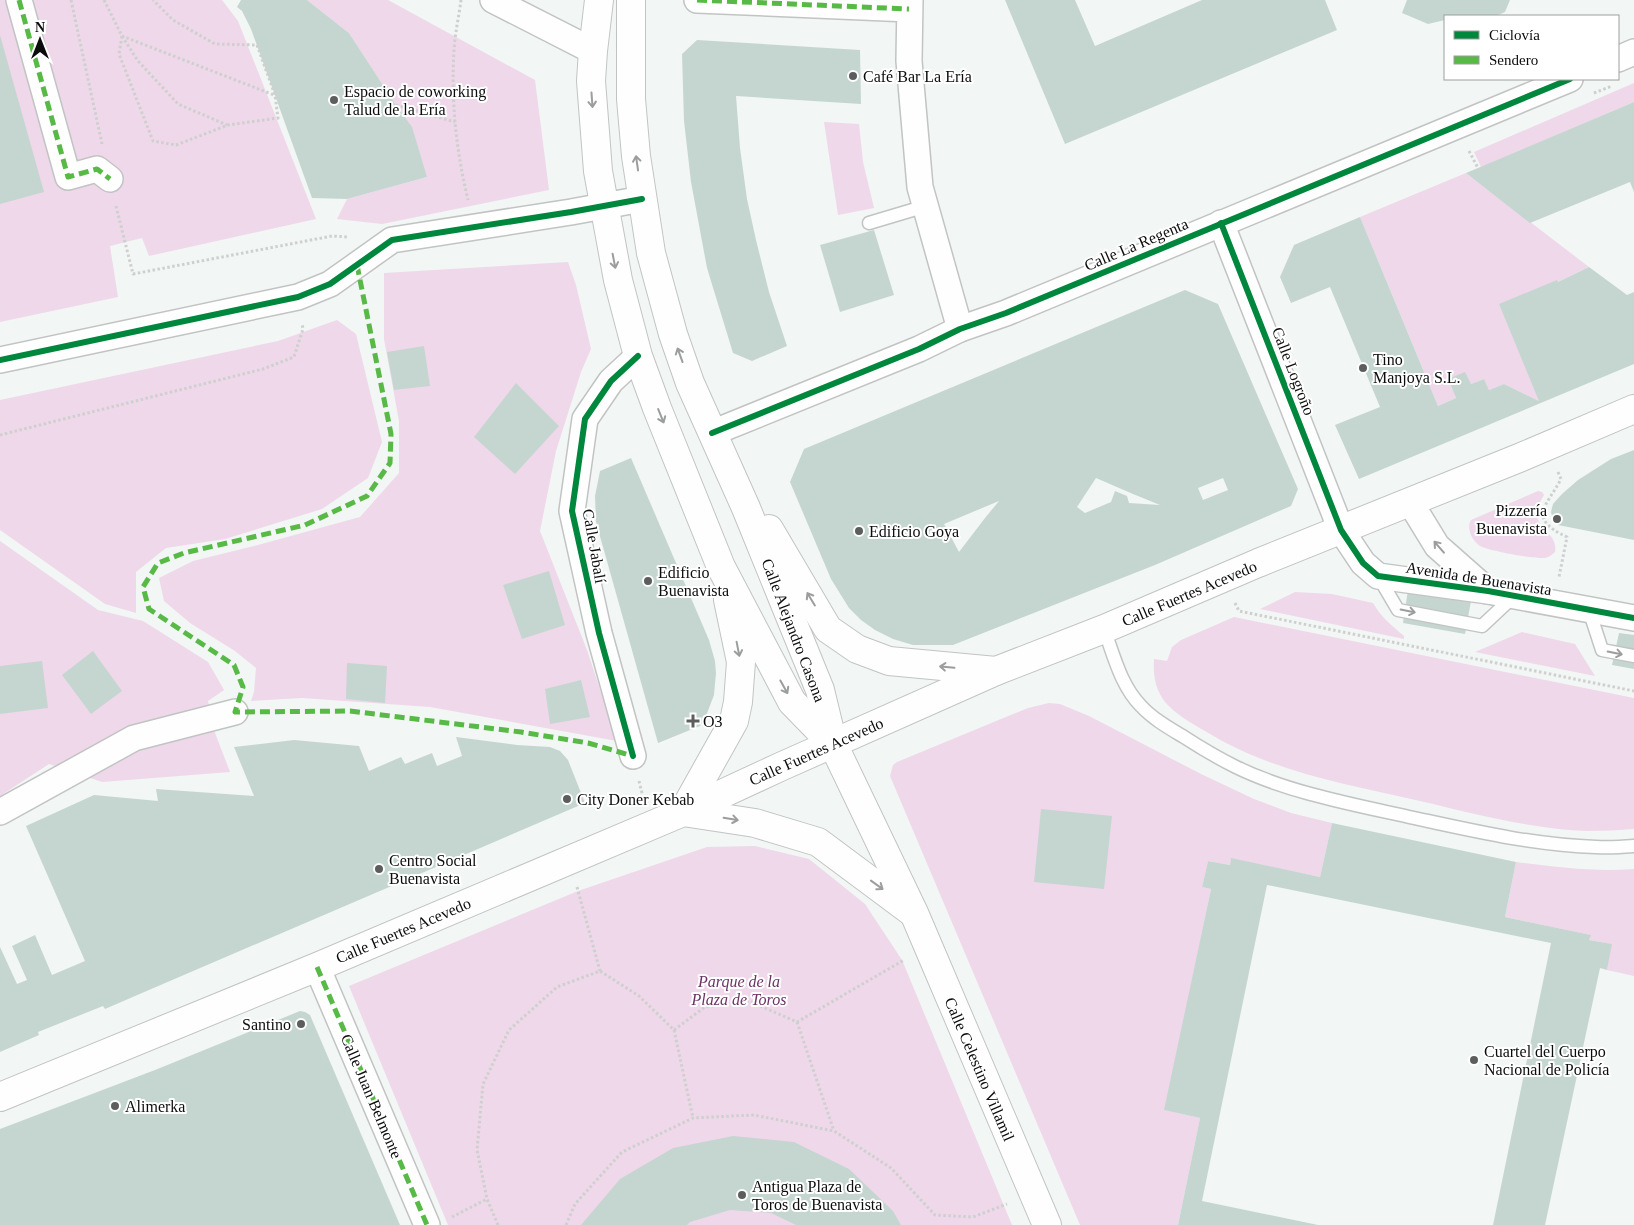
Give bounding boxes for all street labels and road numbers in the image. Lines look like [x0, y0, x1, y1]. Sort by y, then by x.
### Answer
street label: Calle La Regenta [1082, 215, 1191, 275]
street label: Calle Logroño [1268, 325, 1318, 418]
street label: Calle Jabalí [580, 508, 609, 585]
street label: Calle Alejandro Casona [757, 556, 829, 705]
street label: Calle Fuertes Acevedo [1119, 557, 1259, 630]
street label: Avenida de Buenavista [1405, 559, 1553, 598]
street label: Calle Fuertes Acevedo [747, 714, 886, 789]
street label: Calle Fuertes Acevedo [333, 894, 473, 967]
street label: Calle Celestino Villamil [942, 995, 1018, 1144]
street label: Calle Juan Belmonte [338, 1032, 405, 1161]

